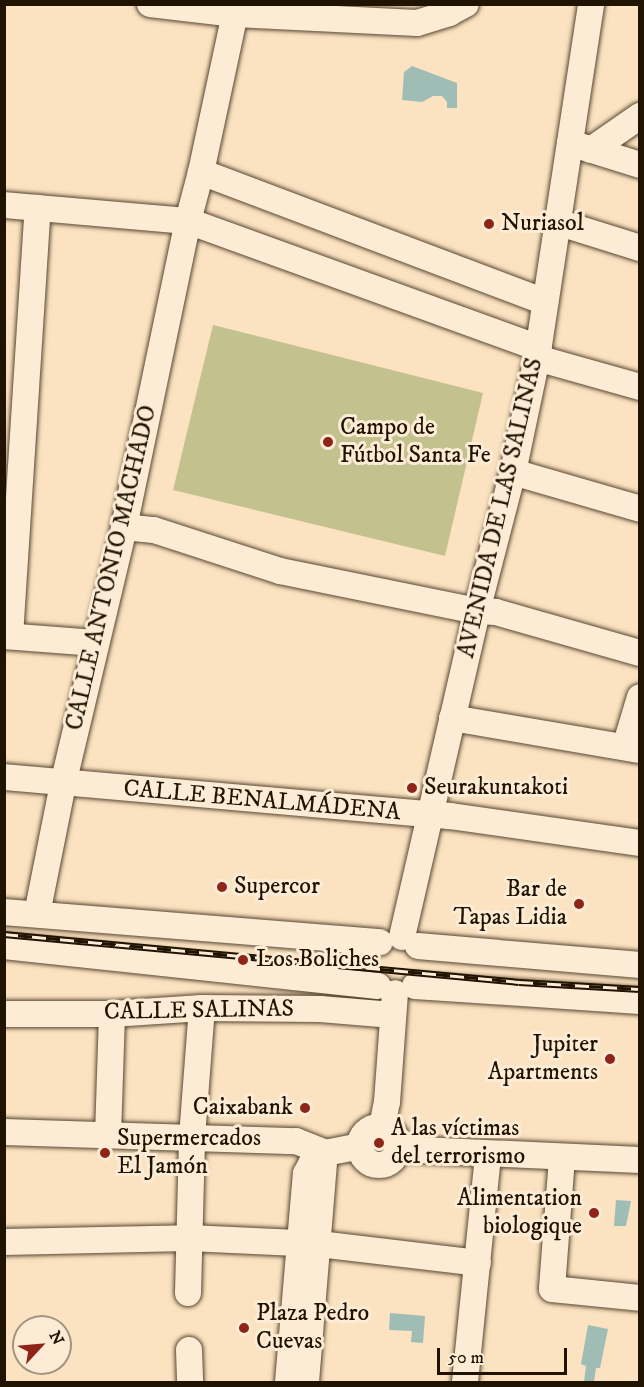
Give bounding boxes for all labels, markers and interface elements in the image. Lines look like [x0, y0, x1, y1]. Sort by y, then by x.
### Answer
place label: Nuriasol [501, 210, 584, 238]
marker: Nuriasol [482, 217, 496, 231]
street label: AVENIDA DE LAS SALINAS [452, 355, 550, 661]
street label: CALLE ANTONIO MACHADO [61, 403, 163, 733]
place label: Campo de Fútbol Santa Fe [340, 414, 491, 470]
marker: Campo de Fútbol Santa Fe [321, 435, 335, 449]
place label: Seurakuntakoti [424, 774, 568, 802]
street label: CALLE BENALMÁDENA [122, 775, 402, 827]
marker: Seurakuntakoti [405, 781, 419, 795]
place label: Supercor [234, 873, 320, 901]
place label: Bar de Tapas Lidia [454, 876, 567, 932]
marker: Supercor [215, 880, 229, 894]
marker: Bar de Tapas Lidia [572, 897, 586, 911]
place label: Los Boliches [256, 946, 379, 974]
marker: Los Boliches [234, 951, 252, 969]
street label: CALLE SALINAS [104, 995, 294, 1027]
place label: Jupiter Apartments [488, 1031, 598, 1087]
marker: Jupiter Apartments [603, 1052, 617, 1066]
place label: Caixabank [193, 1094, 293, 1122]
marker: Caixabank [298, 1101, 312, 1115]
place label: A las víctimas del terrorismo [391, 1115, 525, 1171]
place label: Supermercados El Jamón [117, 1125, 261, 1181]
marker: A las víctimas del terrorismo [372, 1136, 386, 1150]
marker: Supermercados El Jamón [98, 1146, 112, 1160]
place label: Alimentation biologique [457, 1185, 582, 1241]
marker: Alimentation biologique [587, 1206, 601, 1220]
place label: Plaza Pedro Cuevas [256, 1300, 369, 1356]
north arrow [12, 1315, 72, 1375]
marker: Plaza Pedro Cuevas [237, 1321, 251, 1335]
text: N [45, 1328, 68, 1348]
scale bar [440, 1336, 570, 1374]
text: 50 m [448, 1347, 484, 1369]

